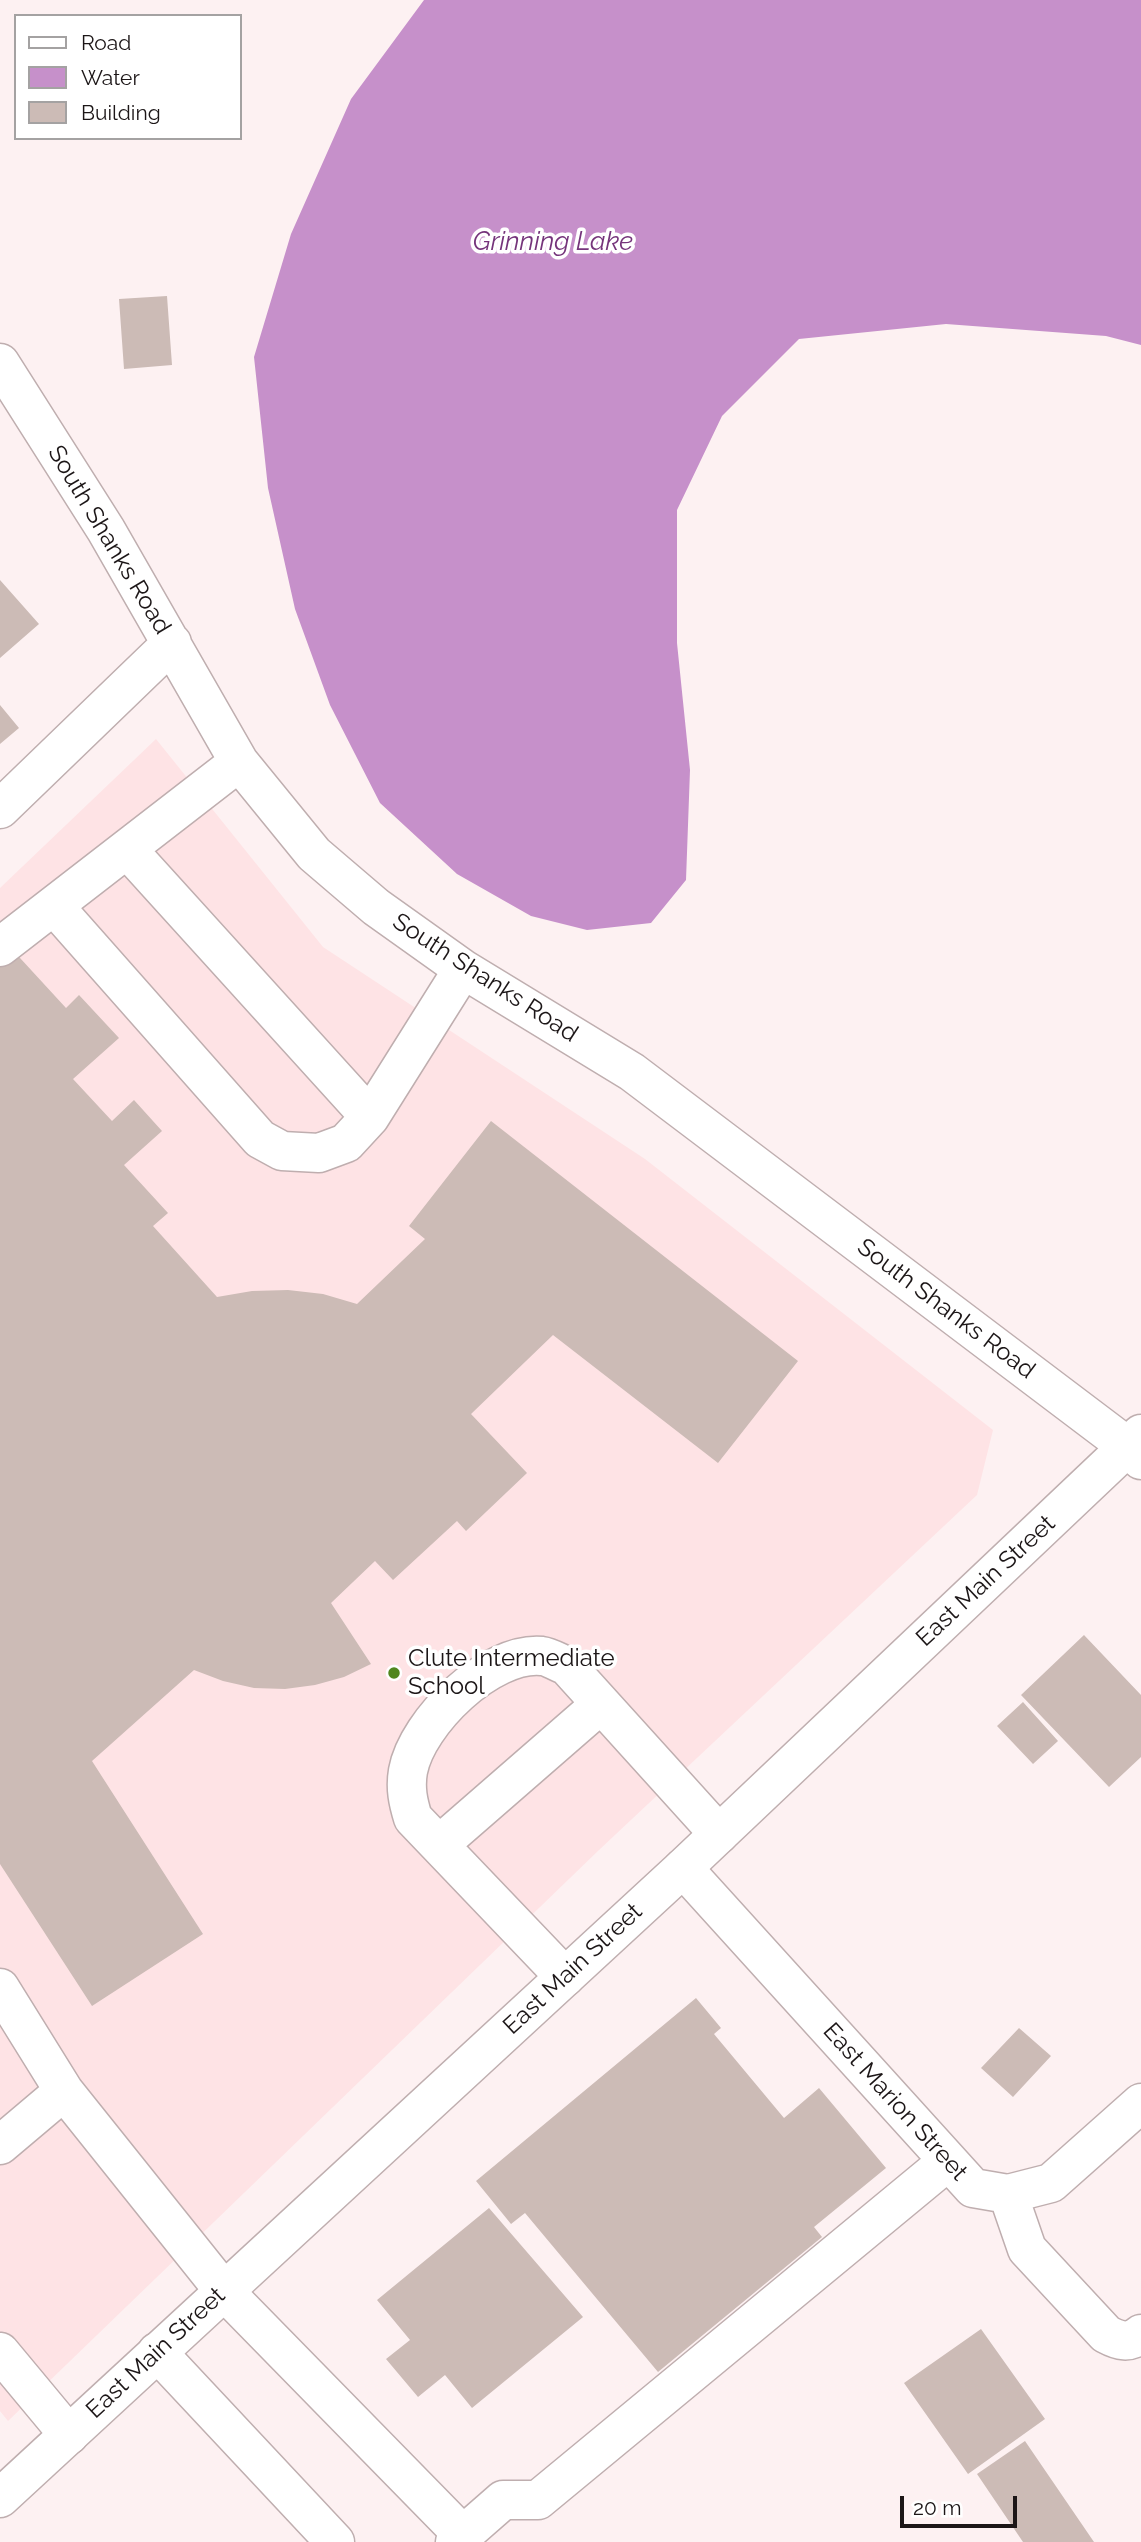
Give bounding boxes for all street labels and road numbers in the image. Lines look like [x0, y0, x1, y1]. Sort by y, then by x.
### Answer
street label: South Shanks Road [41, 440, 177, 640]
street label: South Shanks Road [387, 907, 583, 1049]
street label: South Shanks Road [852, 1233, 1040, 1385]
street label: East Main Street [911, 1509, 1061, 1653]
street label: East Main Street [498, 1897, 648, 2041]
street label: East Marion Street [817, 2017, 973, 2187]
street label: East Main Street [81, 2281, 231, 2425]

